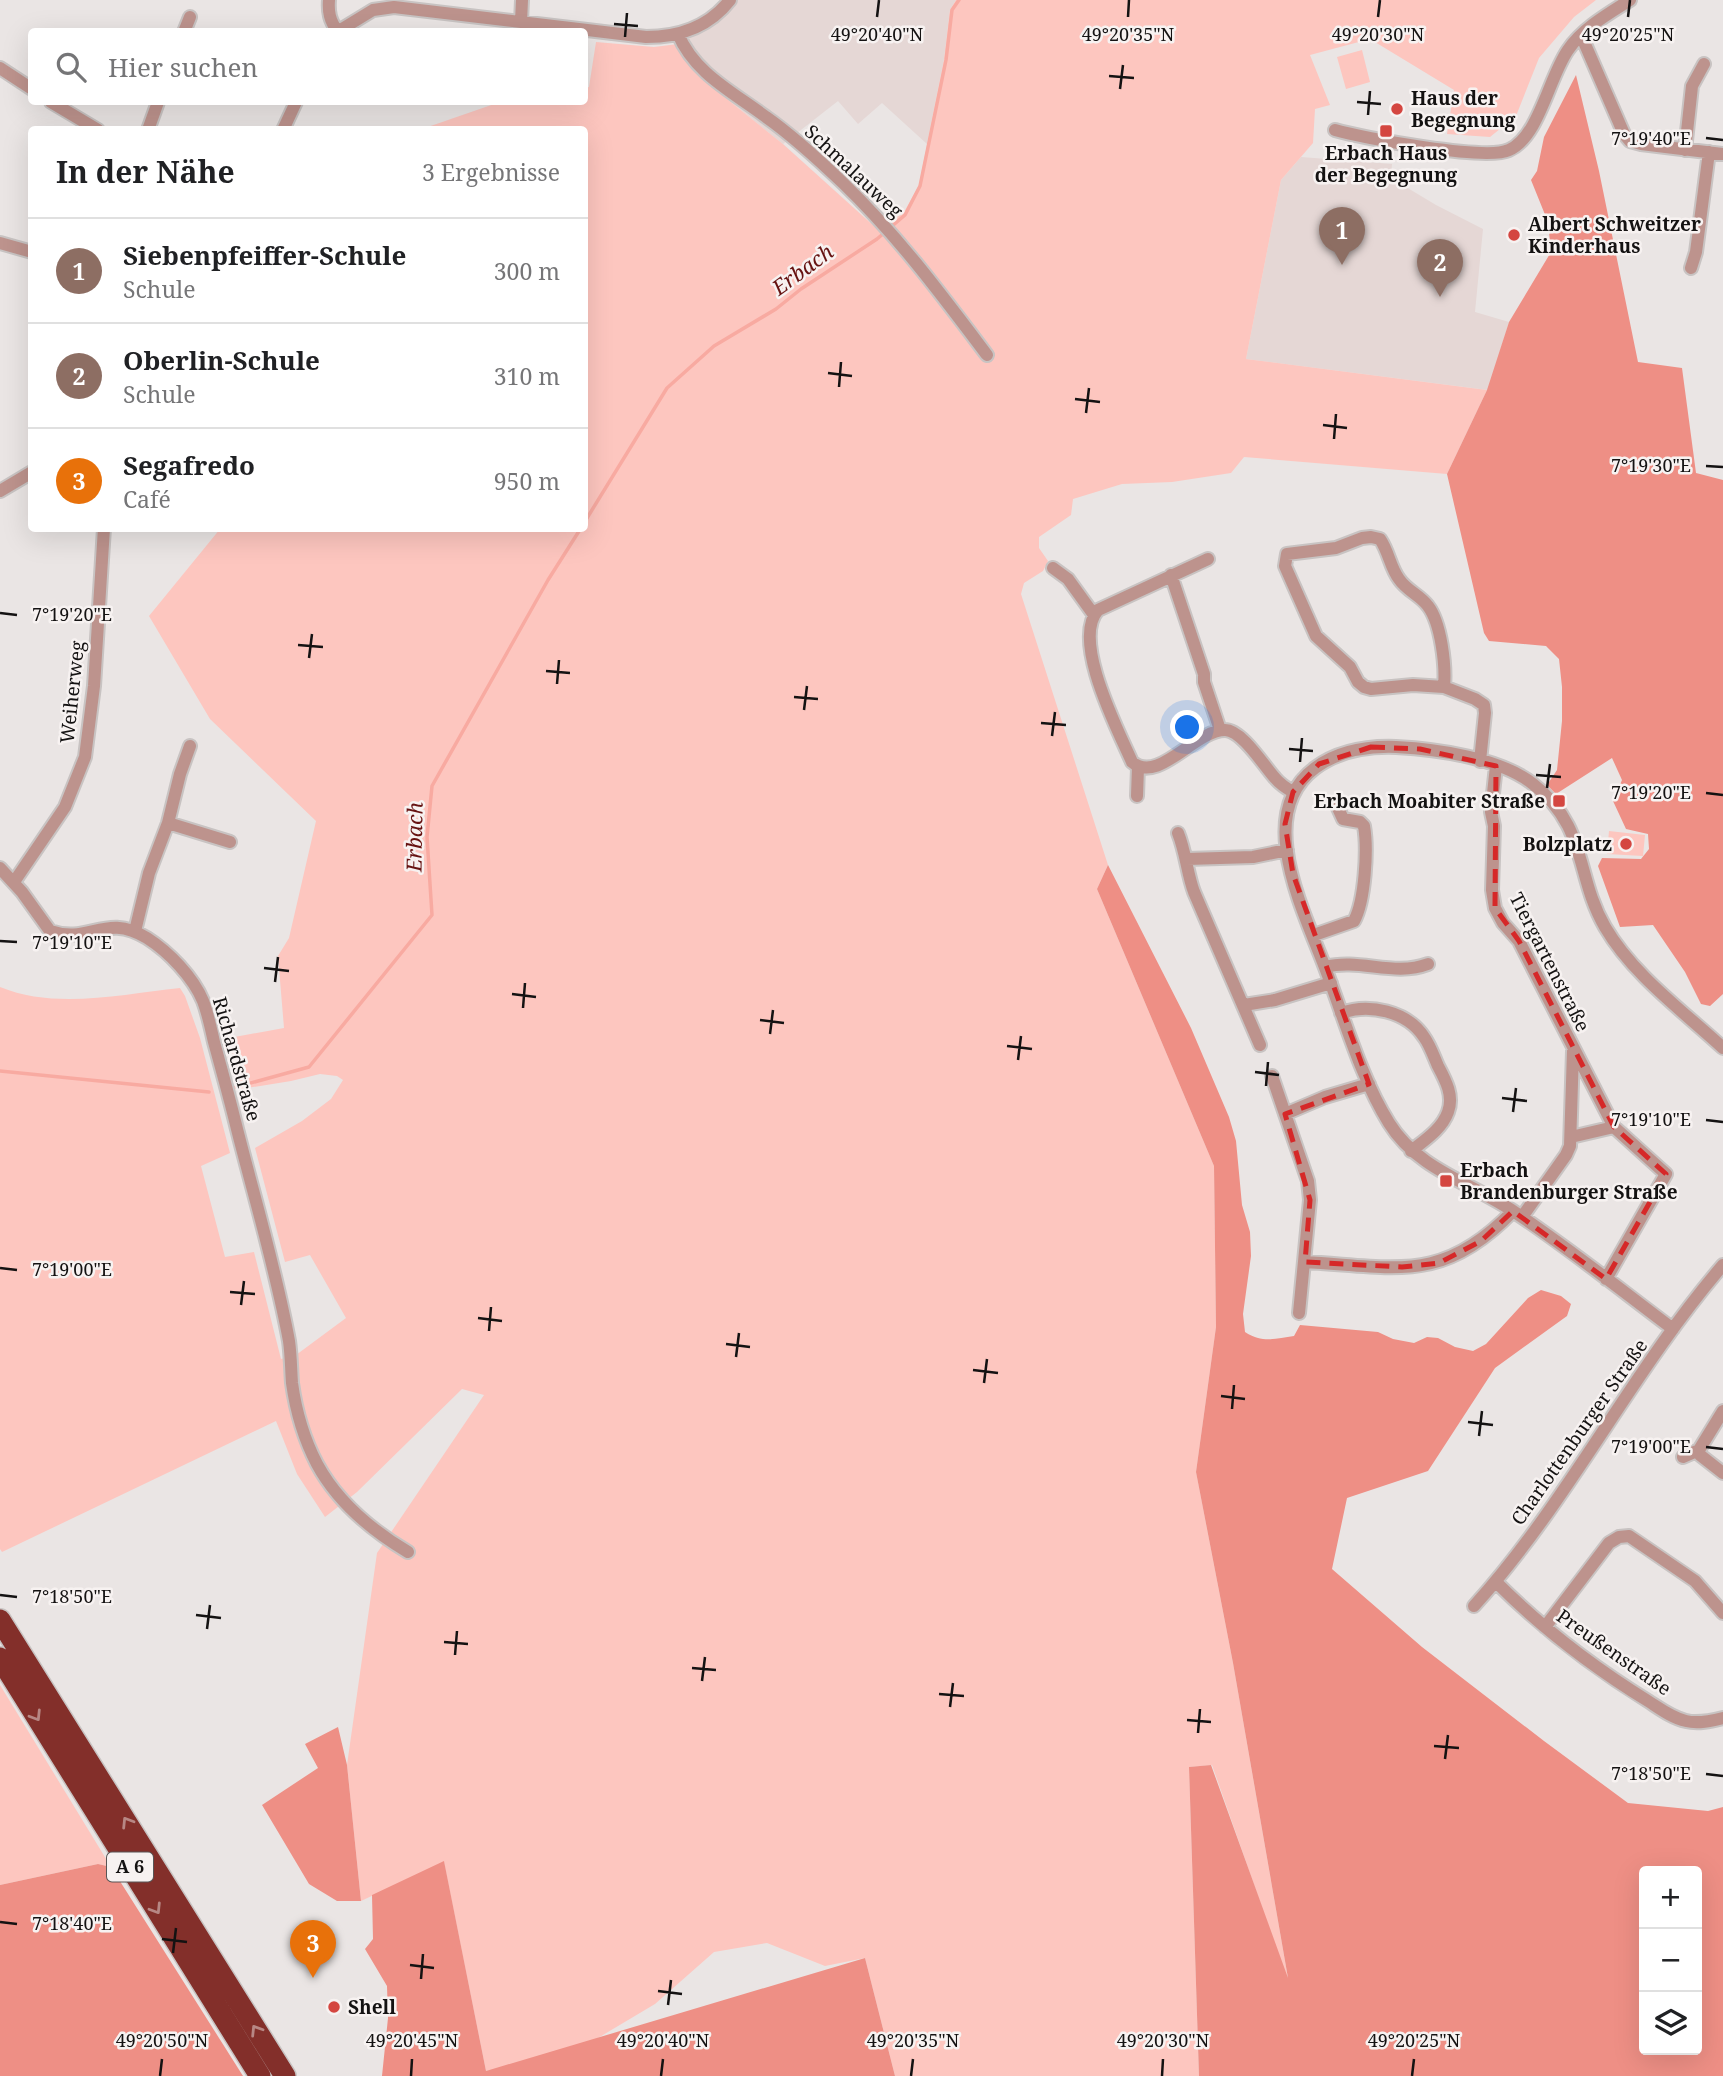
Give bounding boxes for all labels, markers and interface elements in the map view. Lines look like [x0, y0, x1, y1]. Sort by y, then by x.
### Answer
text: 49°20'40"N [831, 22, 924, 46]
text: 49°20'35"N [1082, 22, 1175, 46]
text: 49°20'30"N [1332, 22, 1425, 46]
text: 49°20'25"N [1582, 22, 1675, 46]
search box [28, 28, 588, 105]
icon: search [52, 48, 90, 86]
text: Hier suchen [108, 49, 258, 85]
place label: Haus der Begegnung [1411, 85, 1516, 133]
marker: Haus der Begegnung [1389, 101, 1405, 117]
street label: Schmalauweg [799, 119, 909, 223]
marker: Erbach Haus der Begegnung [1378, 123, 1394, 139]
text: 7°19'40"E [1611, 126, 1691, 150]
place label: Erbach Haus der Begegnung [1315, 140, 1458, 188]
text: In der Nähe [56, 151, 235, 192]
text: 3 Ergebnisse [422, 156, 560, 188]
pin: 1 [1319, 207, 1365, 265]
place label: Albert Schweitzer Kinderhaus [1528, 211, 1701, 259]
marker: Albert Schweitzer Kinderhaus [1506, 227, 1522, 243]
text: Siebenpfeiffer-Schule [123, 237, 406, 273]
water label: Erbach [765, 237, 839, 302]
pin: 2 [1417, 239, 1463, 297]
text: 1 [73, 255, 86, 287]
text: 300 m [494, 255, 560, 287]
text: Schule [123, 273, 195, 305]
text: Oberlin-Schule [123, 342, 320, 378]
text: 2 [73, 360, 86, 392]
text: 310 m [494, 360, 560, 392]
text: Schule [123, 378, 195, 410]
text: Segafredo [123, 447, 255, 483]
text: 7°19'30"E [1611, 453, 1691, 477]
text: 3 [73, 465, 86, 497]
text: 950 m [494, 465, 560, 497]
text: Café [123, 483, 171, 515]
text: 7°19'20"E [32, 602, 112, 626]
street label: Weiherweg [54, 639, 90, 745]
your location [1170, 710, 1204, 744]
text: 7°19'20"E [1611, 780, 1691, 804]
place label: Erbach Moabiter Straße [1314, 788, 1545, 814]
marker: Erbach Moabiter Straße [1551, 793, 1567, 809]
water label: Erbach [399, 801, 429, 873]
place label: Bolzplatz [1523, 831, 1612, 857]
marker: Bolzplatz [1618, 836, 1634, 852]
street label: Tiergartenstraße [1504, 888, 1596, 1036]
text: 7°19'10"E [32, 930, 112, 954]
street label: Richardstraße [207, 994, 267, 1124]
text: 7°19'10"E [1611, 1107, 1691, 1131]
place label: Erbach Brandenburger Straße [1460, 1157, 1678, 1205]
marker: Erbach Brandenburger Straße [1438, 1173, 1454, 1189]
text: 7°19'00"E [32, 1257, 112, 1281]
street label: Charlottenburger Straße [1505, 1334, 1653, 1530]
text: 7°19'00"E [1611, 1434, 1691, 1458]
text: 7°18'50"E [32, 1584, 112, 1608]
street label: Preußenstraße [1552, 1603, 1676, 1701]
one-way arrow [28, 1708, 41, 1721]
text: 7°18'50"E [1611, 1761, 1691, 1785]
one-way arrow [122, 1817, 135, 1830]
road number: A 6 [107, 1853, 153, 1882]
map controls [1639, 1866, 1702, 2055]
button: + [1639, 1866, 1702, 1929]
one-way arrow [148, 1902, 161, 1915]
text: 7°18'40"E [32, 1911, 112, 1935]
pin: 3 [290, 1920, 336, 1978]
button: − [1639, 1929, 1702, 1992]
button: layers [1639, 1992, 1702, 2055]
place label: Shell [348, 1994, 396, 2020]
marker: Shell [326, 1999, 342, 2015]
one-way arrow [252, 2025, 265, 2038]
text: 49°20'50"N [116, 2028, 209, 2052]
text: 49°20'45"N [366, 2028, 459, 2052]
text: 49°20'40"N [617, 2028, 710, 2052]
text: 49°20'35"N [867, 2028, 960, 2052]
text: 49°20'30"N [1117, 2028, 1210, 2052]
text: 49°20'25"N [1368, 2028, 1461, 2052]

